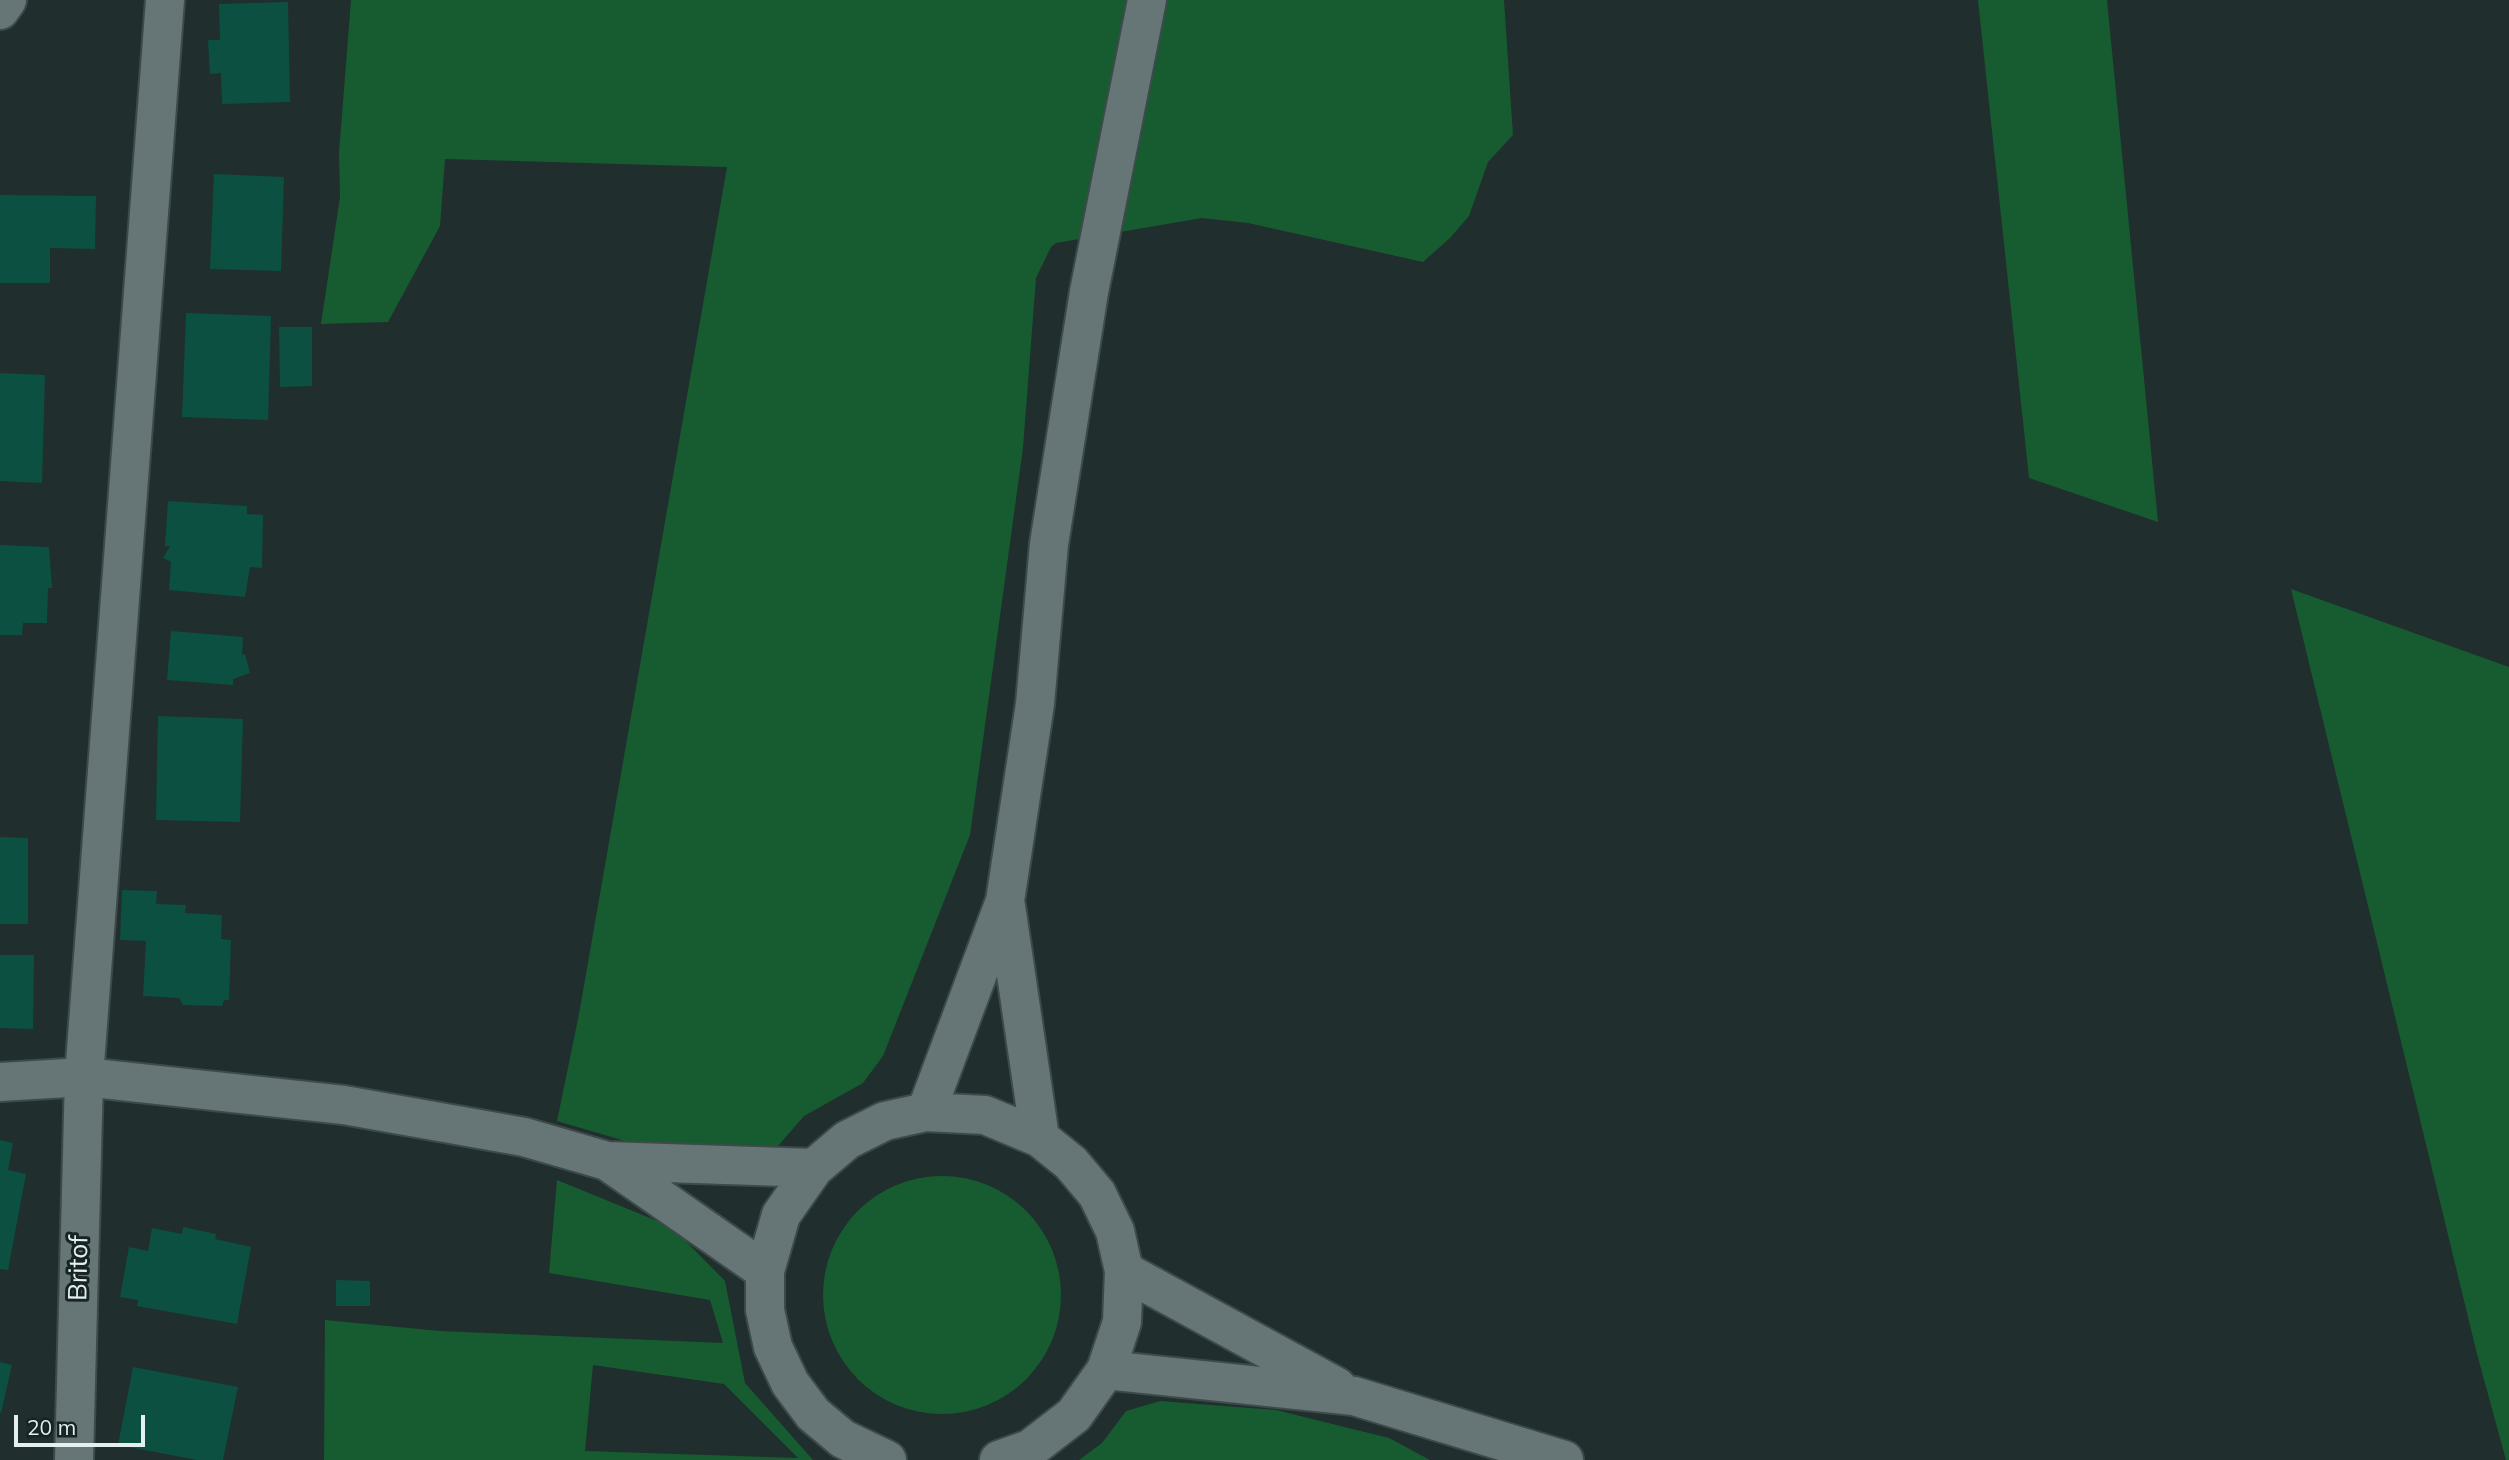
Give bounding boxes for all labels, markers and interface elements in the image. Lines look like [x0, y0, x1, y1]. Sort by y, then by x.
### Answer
street label: Britof [63, 1235, 95, 1301]
scale bar [18, 1400, 149, 1444]
text: 20 m [27, 1414, 76, 1440]

